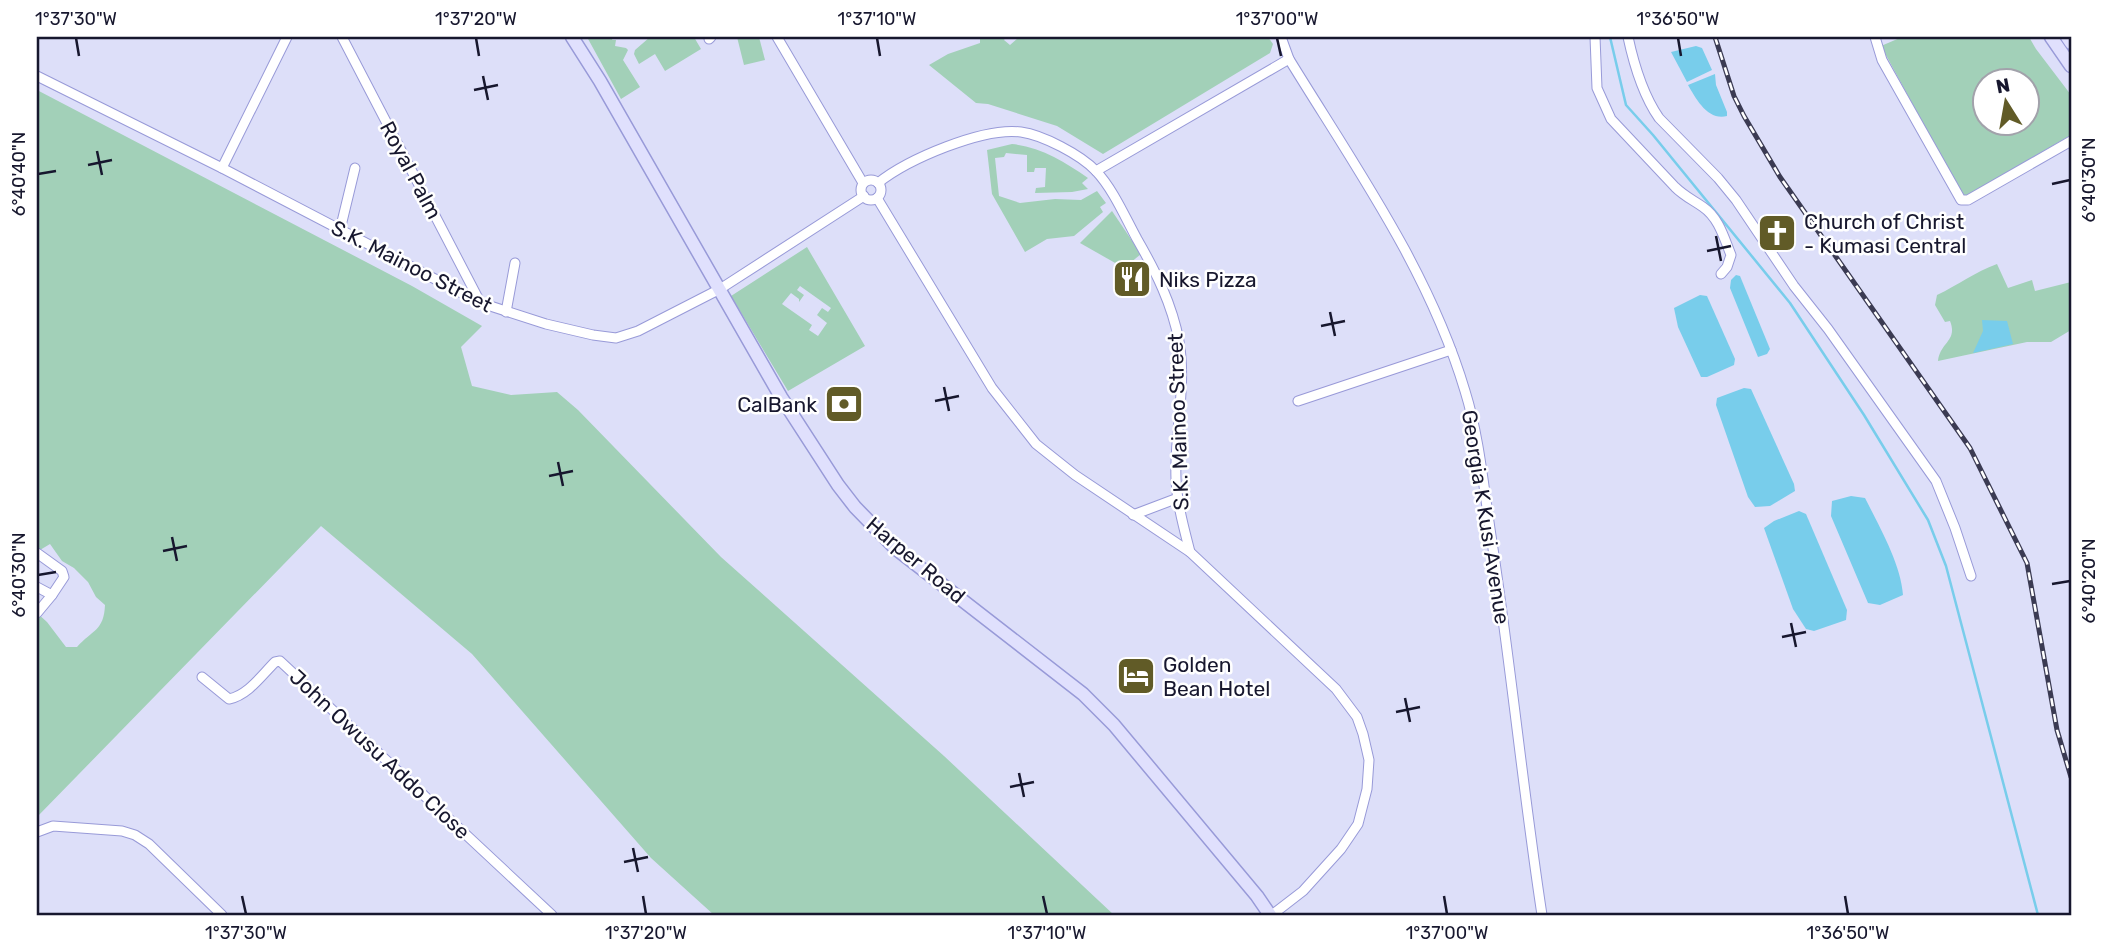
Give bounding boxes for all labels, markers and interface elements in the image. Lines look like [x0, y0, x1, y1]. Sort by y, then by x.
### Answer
text: 1°37'30"W [35, 8, 117, 30]
text: 1°37'20"W [435, 8, 517, 30]
text: 1°37'10"W [838, 8, 916, 30]
text: 1°37'00"W [1236, 8, 1318, 30]
text: 1°36'50"W [1637, 8, 1719, 30]
north arrow [1972, 66, 2042, 136]
text: N [1994, 73, 2012, 98]
street label: Royal Palm [375, 117, 447, 223]
text: 6°40'40"N [8, 132, 30, 216]
text: 6°40'30"N [2078, 137, 2100, 223]
place label: Church of Christ - Kumasi Central [1804, 209, 1966, 258]
church icon: Church of Christ - Kumasi Central [1756, 212, 1798, 254]
street label: S.K. Mainoo Street [327, 215, 497, 317]
restaurant icon: Niks Pizza [1111, 258, 1153, 300]
place label: Niks Pizza [1159, 267, 1257, 292]
street label: S.K. Mainoo Street [1162, 333, 1194, 511]
bank icon: CalBank [823, 383, 865, 425]
place label: CalBank [737, 392, 817, 417]
street label: Georgia K Kusi Avenue [1457, 408, 1515, 626]
street label: Harper Road [862, 511, 970, 609]
text: 6°40'30"N [8, 532, 30, 618]
text: 6°40'20"N [2078, 539, 2100, 623]
place label: Golden Bean Hotel [1163, 652, 1270, 701]
hotel icon: Golden Bean Hotel [1115, 655, 1157, 697]
street label: John Owusu Addo Close [285, 664, 475, 844]
text: 1°37'30"W [205, 922, 287, 944]
text: 1°37'20"W [605, 922, 687, 944]
text: 1°37'10"W [1008, 922, 1086, 944]
text: 1°37'00"W [1406, 922, 1488, 944]
text: 1°36'50"W [1807, 922, 1889, 944]

